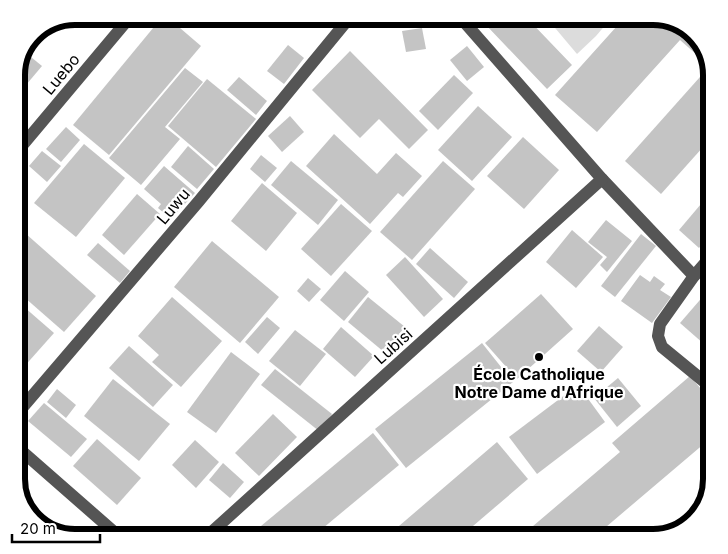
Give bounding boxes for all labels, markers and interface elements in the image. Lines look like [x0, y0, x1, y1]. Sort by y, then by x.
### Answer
street label: Luebo [38, 49, 84, 99]
street label: Luwu [152, 184, 194, 228]
street label: Lubisi [370, 324, 416, 368]
marker: École Catholique Notre Dame d'Afrique [533, 351, 545, 363]
place label: École Catholique Notre Dame d'Afrique [454, 364, 624, 402]
scale bar [12, 512, 100, 544]
text: 20 m [20, 519, 56, 538]

